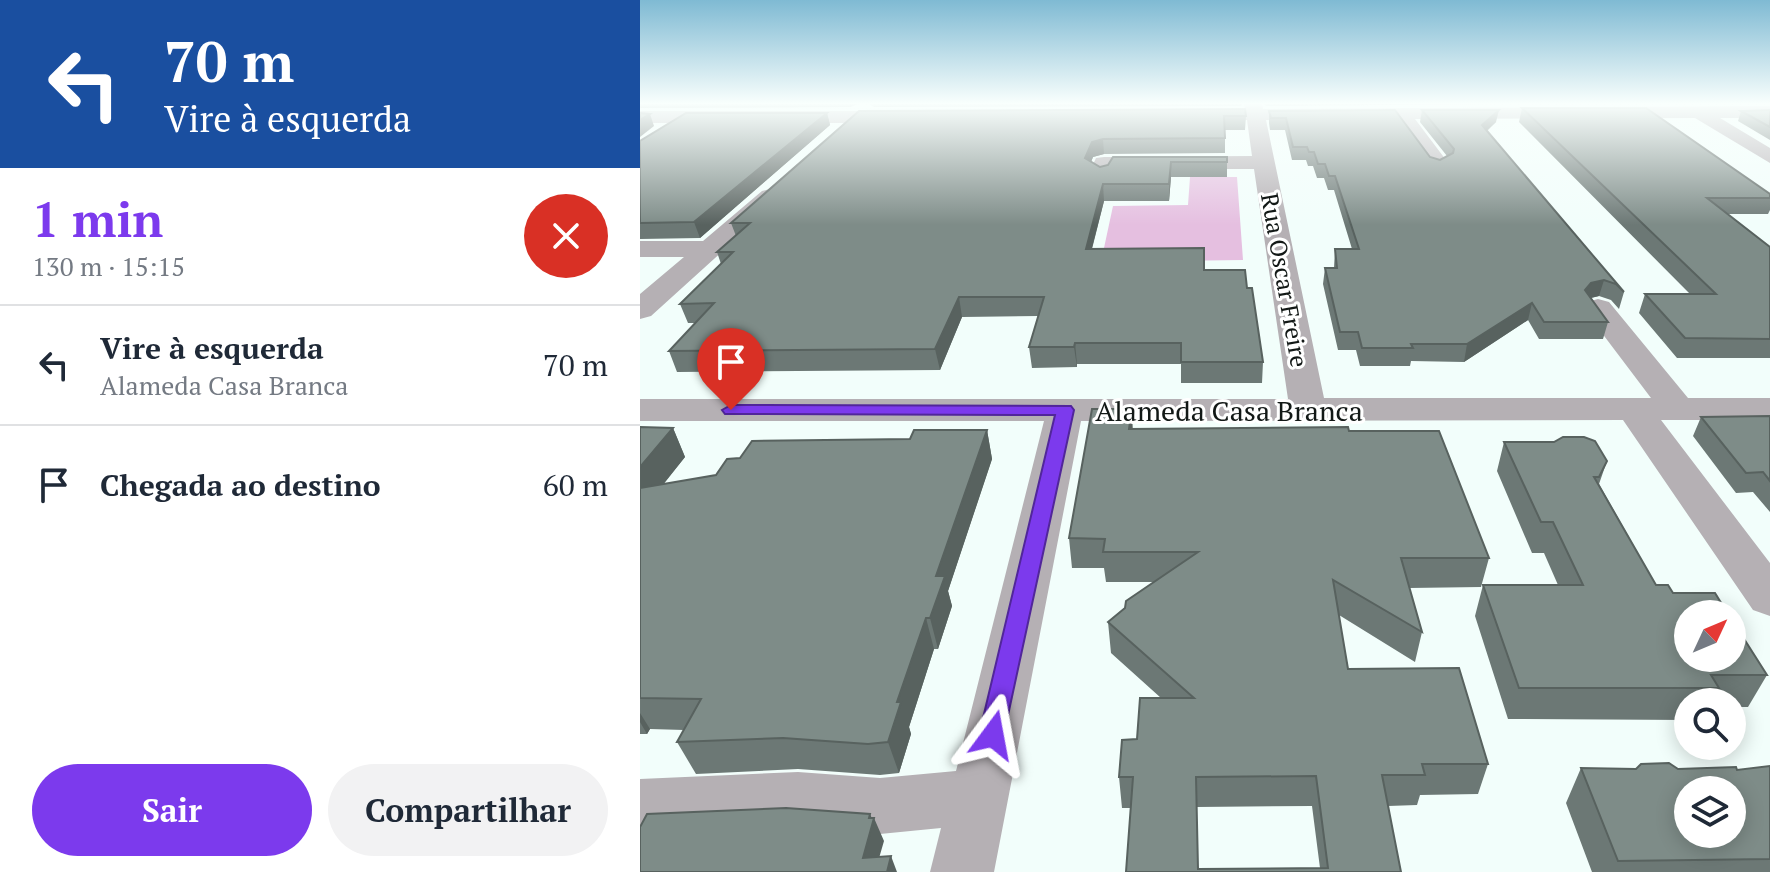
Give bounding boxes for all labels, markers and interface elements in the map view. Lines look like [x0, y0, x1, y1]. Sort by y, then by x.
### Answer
text: 70 m [164, 24, 294, 98]
icon: left [32, 32, 136, 136]
text: Vire à esquerda [164, 95, 411, 142]
text: 1 min [32, 187, 163, 251]
street label: Rua Oscar Freire [1254, 190, 1316, 370]
button: close [524, 194, 608, 278]
text: 130 m · 15:15 [32, 249, 185, 283]
text: Vire à esquerda [100, 328, 324, 368]
pin [697, 328, 765, 410]
icon: arrive [709, 340, 753, 384]
icon: left [32, 343, 76, 387]
text: 70 m [543, 345, 608, 385]
text: Alameda Casa Branca [100, 368, 348, 402]
street label: Alameda Casa Branca [1095, 392, 1363, 429]
icon: arrive [32, 463, 76, 507]
text: Chegada ao destino [100, 465, 381, 505]
text: 60 m [543, 465, 608, 505]
north arrow [1674, 600, 1746, 672]
map controls [1674, 600, 1746, 848]
button: search [1674, 688, 1746, 760]
position arrow [951, 693, 1035, 777]
button: Sair [32, 764, 312, 856]
button: Compartilhar [328, 764, 608, 856]
button: layers [1674, 776, 1746, 848]

